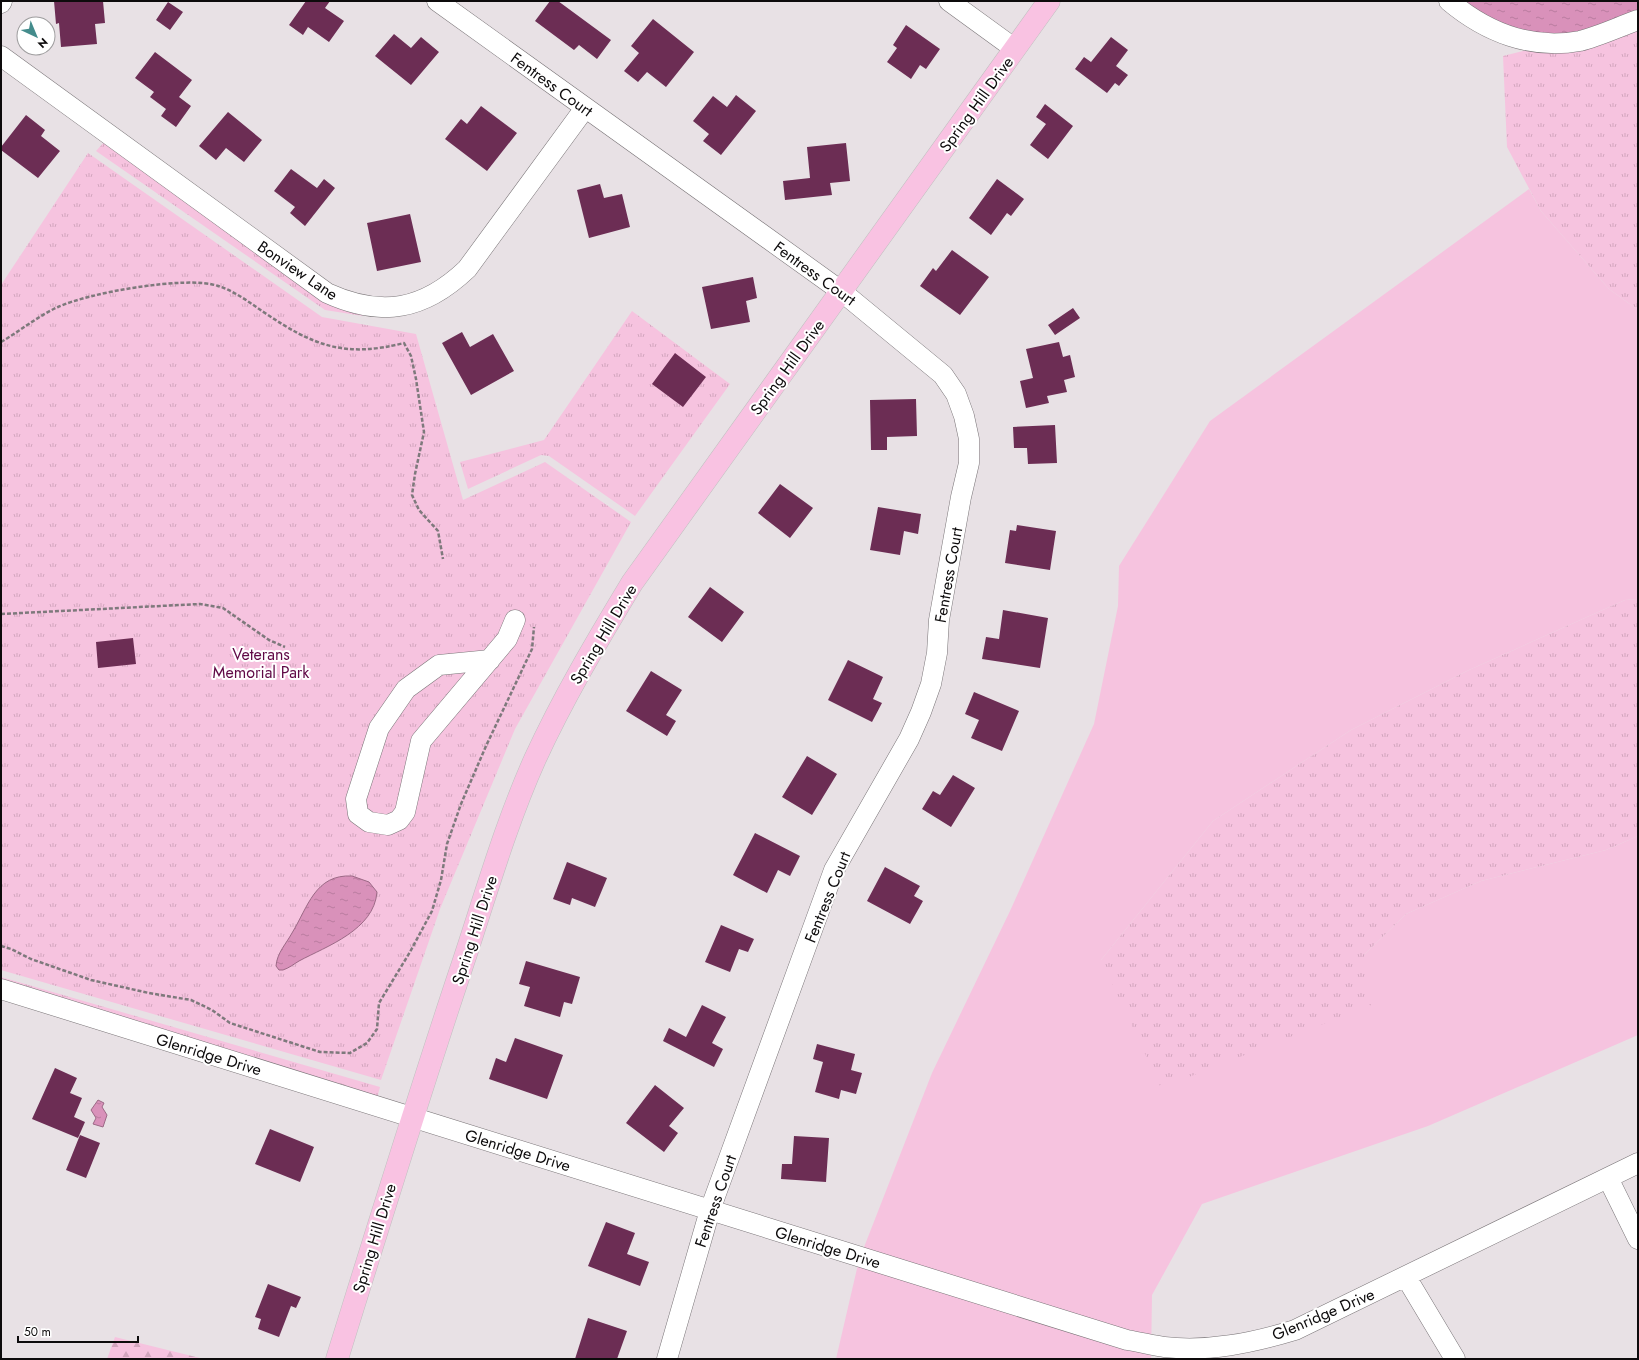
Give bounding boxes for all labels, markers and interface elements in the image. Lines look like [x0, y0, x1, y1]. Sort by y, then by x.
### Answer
north arrow [16, 16, 56, 56]
text: N [34, 34, 52, 52]
street label: Fentress Court [506, 47, 598, 122]
street label: Spring Hill Drive [934, 52, 1019, 157]
street label: Bonview Lane [253, 235, 342, 306]
street label: Fentress Court [769, 236, 861, 311]
street label: Spring Hill Drive [745, 315, 830, 420]
street label: Fentress Court [929, 525, 968, 625]
street label: Spring Hill Drive [564, 580, 642, 689]
park label: Veterans Memorial Park [213, 643, 310, 684]
street label: Fentress Court [799, 848, 856, 946]
street label: Spring Hill Drive [446, 873, 503, 988]
street label: Glenridge Drive [153, 1028, 264, 1081]
street label: Glenridge Drive [462, 1124, 573, 1177]
street label: Fentress Court [689, 1152, 742, 1251]
street label: Spring Hill Drive [347, 1181, 402, 1296]
street label: Glenridge Drive [772, 1221, 883, 1274]
street label: Glenridge Drive [1268, 1283, 1378, 1346]
scale bar [18, 1318, 138, 1344]
text: 50 m [24, 1323, 51, 1341]

